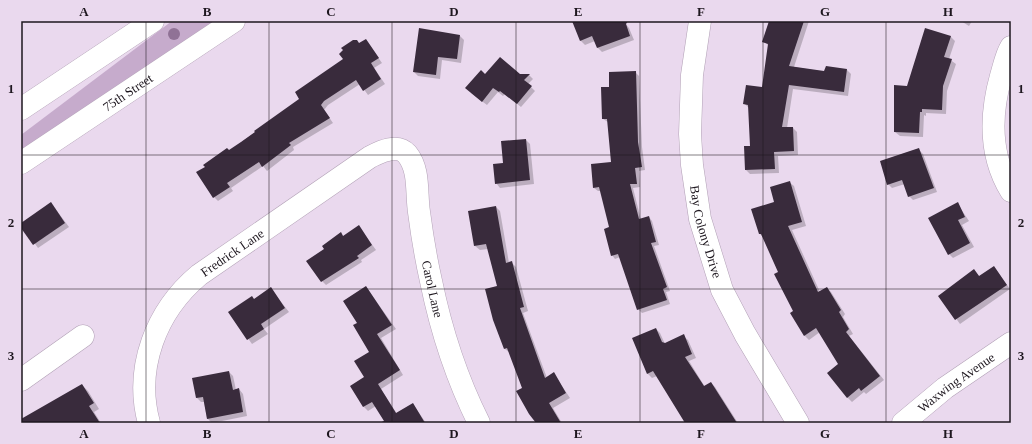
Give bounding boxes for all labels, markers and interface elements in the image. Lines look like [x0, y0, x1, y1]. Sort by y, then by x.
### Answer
text: A [79, 4, 89, 19]
text: B [203, 4, 212, 19]
text: C [326, 4, 336, 19]
text: D [449, 4, 459, 19]
text: E [574, 4, 582, 19]
text: F [697, 4, 705, 19]
text: G [820, 4, 830, 19]
text: H [943, 4, 953, 19]
street label: 75th Street [100, 70, 156, 114]
text: 1 [8, 81, 14, 96]
text: 1 [1018, 81, 1024, 96]
street label: Bay Colony Drive [688, 184, 725, 280]
text: 2 [8, 215, 14, 230]
text: 2 [1018, 215, 1024, 230]
street label: Fredrick Lane [198, 225, 267, 279]
street label: Carol Lane [419, 259, 447, 319]
text: 3 [8, 348, 15, 363]
text: 3 [1018, 348, 1025, 363]
street label: Waxwing Avenue [914, 349, 997, 415]
text: A [79, 426, 89, 441]
text: B [203, 426, 212, 441]
text: C [326, 426, 336, 441]
text: D [449, 426, 459, 441]
text: E [574, 426, 582, 441]
text: F [697, 426, 705, 441]
text: G [820, 426, 830, 441]
text: H [943, 426, 953, 441]

